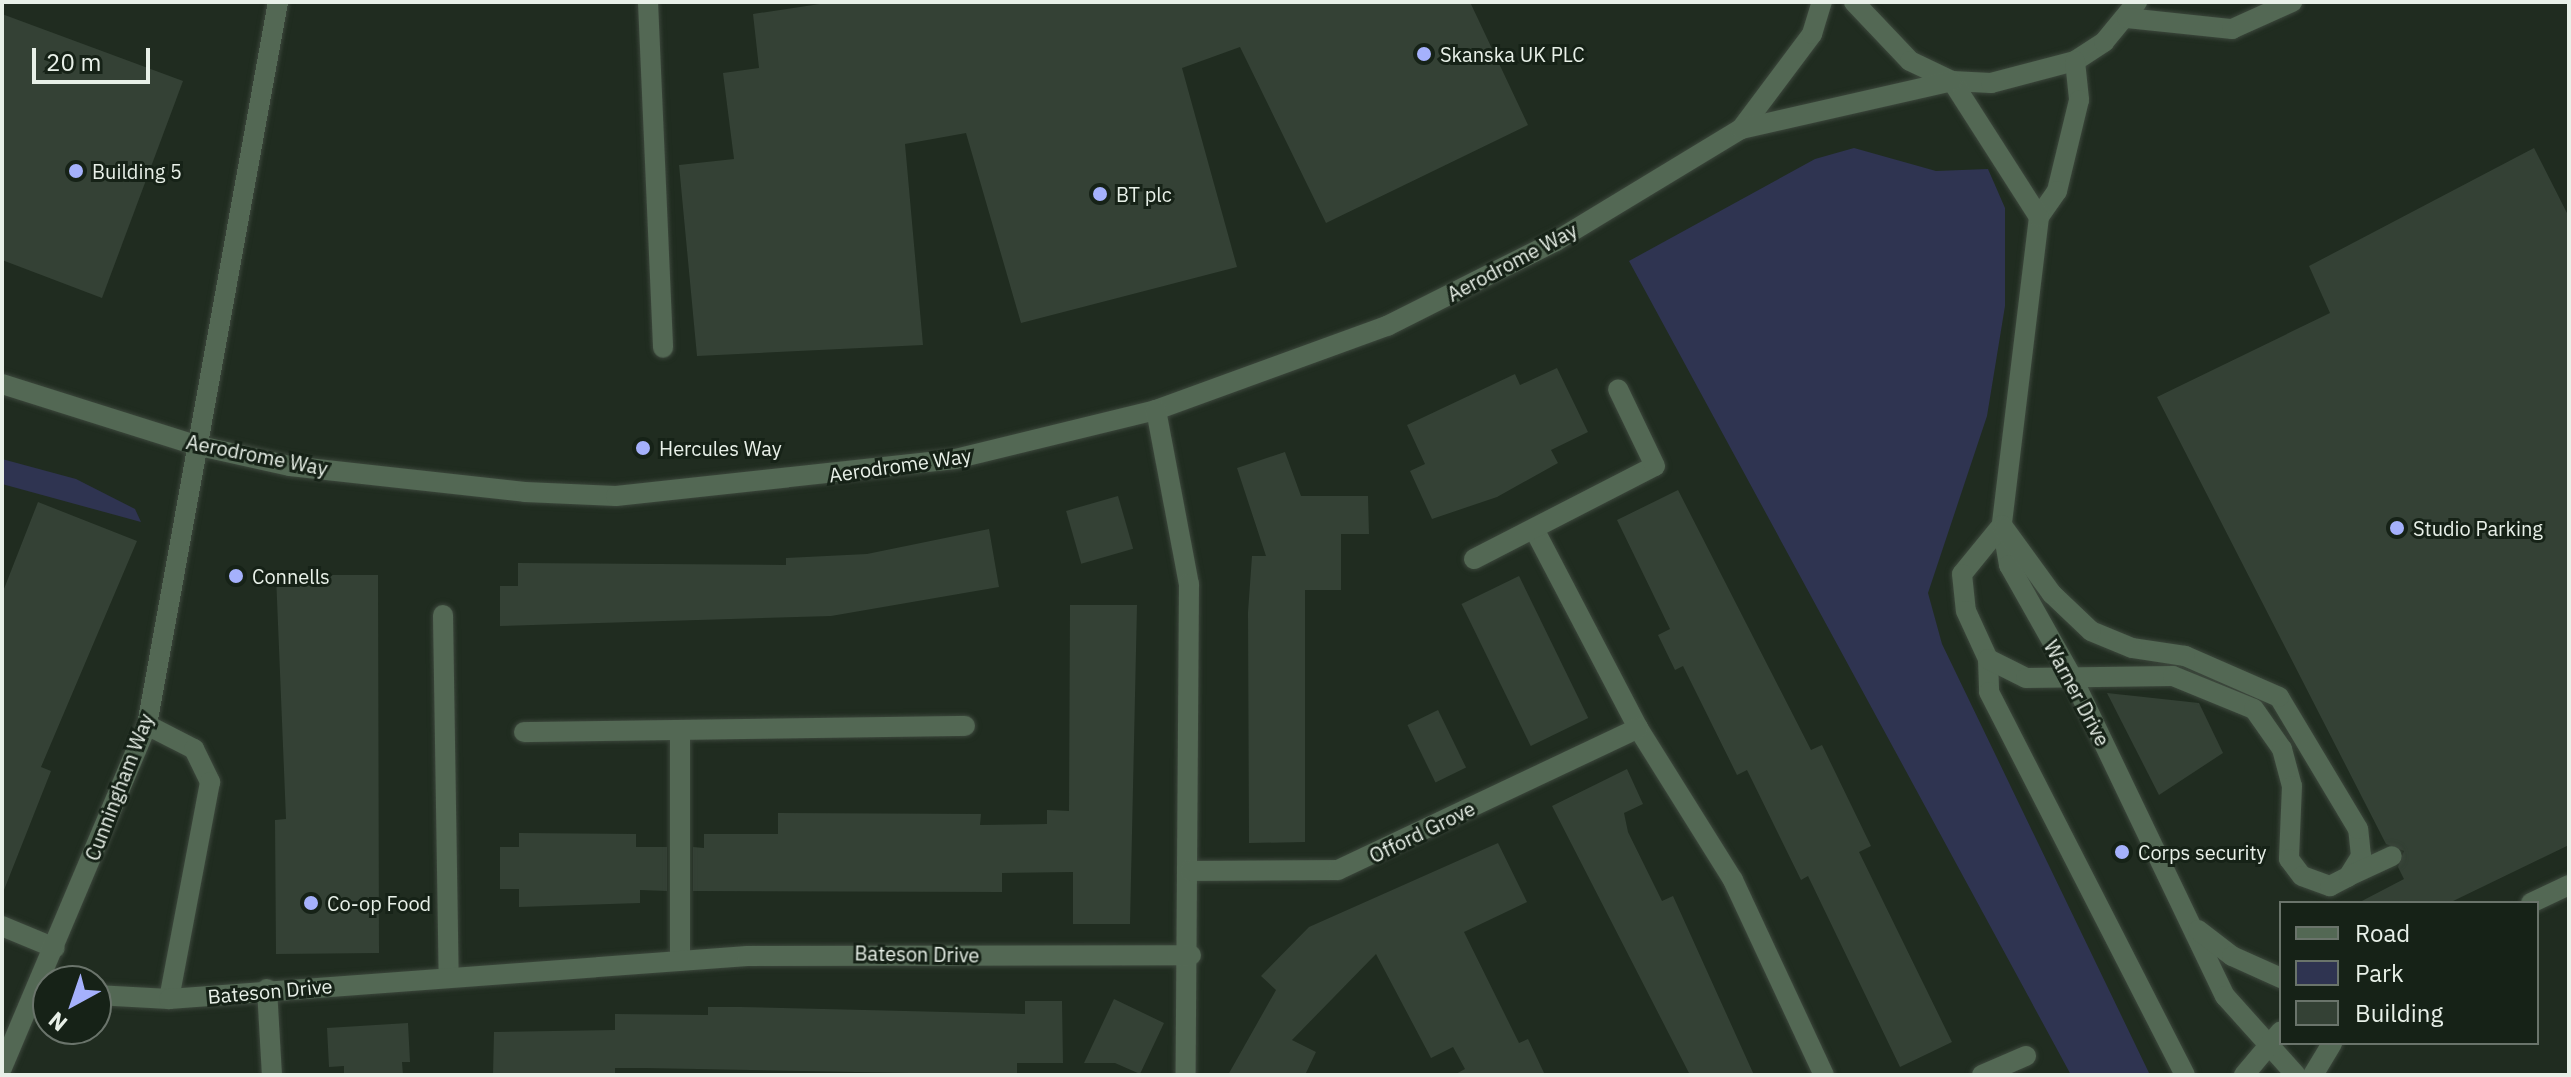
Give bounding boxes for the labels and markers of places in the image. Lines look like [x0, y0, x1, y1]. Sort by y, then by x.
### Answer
place label: Skanska UK PLC [1440, 42, 1585, 66]
marker: Skanska UK PLC [1415, 45, 1433, 63]
place label: Building 5 [92, 159, 182, 183]
marker: Building 5 [67, 162, 85, 180]
place label: BT plc [1116, 182, 1172, 206]
marker: BT plc [1091, 185, 1109, 203]
place label: Hercules Way [659, 436, 782, 460]
marker: Hercules Way [634, 439, 652, 457]
place label: Studio Parking [2413, 516, 2543, 540]
marker: Studio Parking [2388, 519, 2406, 537]
place label: Connells [252, 564, 330, 588]
marker: Connells [227, 567, 245, 585]
place label: Corps security [2138, 840, 2266, 864]
marker: Corps security [2113, 843, 2131, 861]
place label: Co-op Food [327, 891, 431, 915]
marker: Co-op Food [302, 894, 320, 912]

